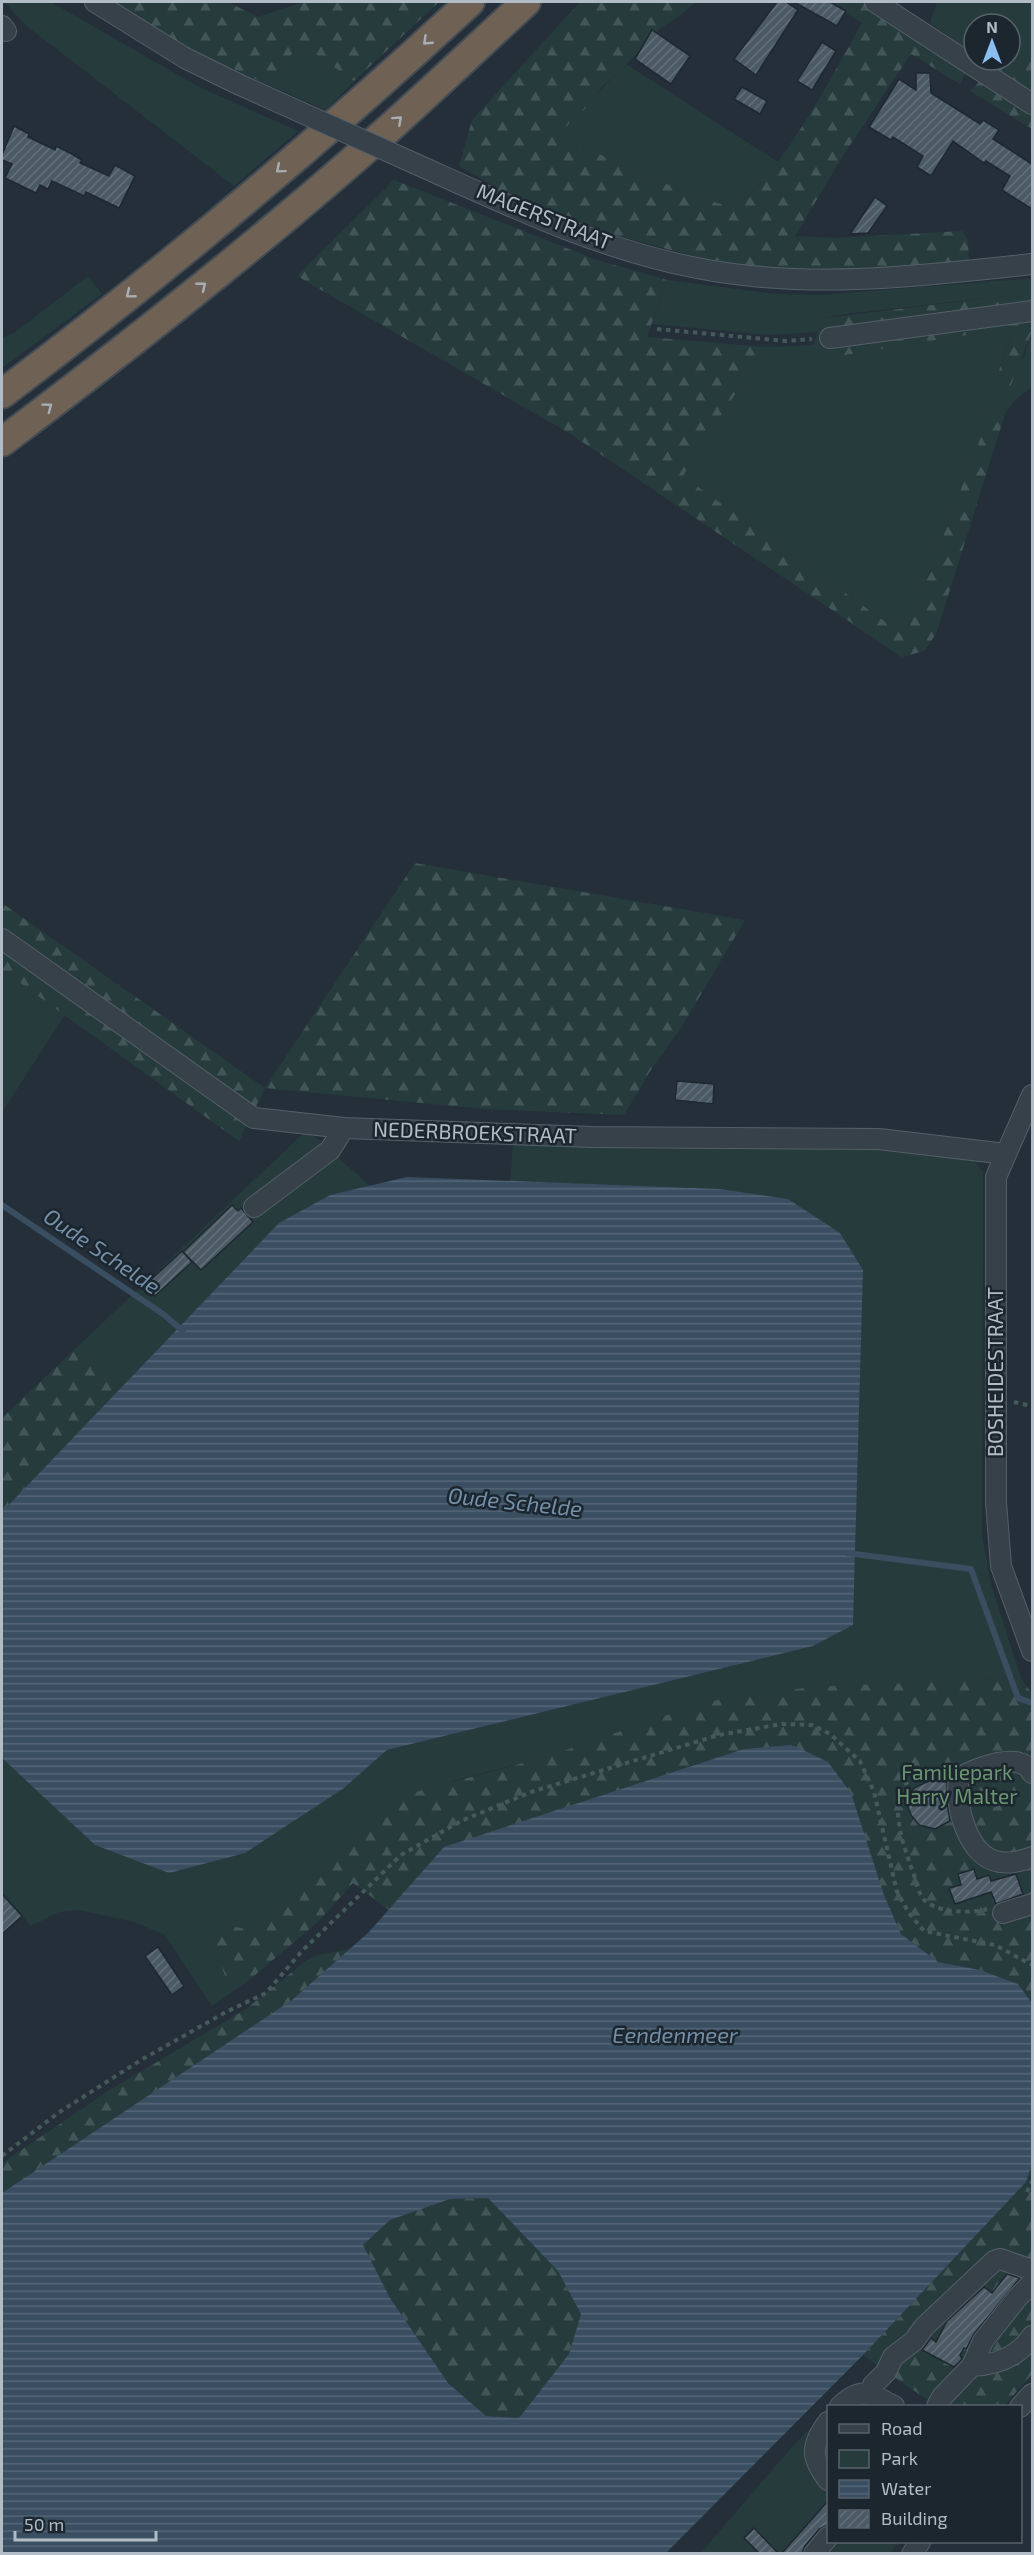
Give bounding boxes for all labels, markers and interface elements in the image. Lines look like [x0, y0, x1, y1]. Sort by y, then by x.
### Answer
north arrow [962, 12, 1022, 72]
text: N [986, 17, 998, 36]
one-way arrow [424, 34, 434, 45]
one-way arrow [392, 116, 402, 127]
one-way arrow [276, 162, 287, 173]
street label: MAGERSTRAAT [473, 177, 616, 254]
one-way arrow [195, 283, 206, 294]
one-way arrow [126, 287, 137, 298]
one-way arrow [42, 403, 53, 414]
street label: NEDERBROEKSTRAAT [373, 1115, 577, 1148]
water label: Oude Schelde [39, 1202, 166, 1299]
street label: BOSHEIDESTRAAT [982, 1287, 1007, 1457]
water label: Oude Schelde [447, 1481, 584, 1521]
park label: Familiepark Harry Malter [896, 1759, 1018, 1808]
water label: Eendenmeer [612, 2021, 739, 2047]
legend [827, 2405, 1022, 2543]
text: Road [881, 2417, 922, 2439]
text: Park [881, 2447, 918, 2469]
text: Water [881, 2477, 931, 2499]
scale bar [15, 2504, 156, 2542]
text: Building [881, 2507, 948, 2529]
text: 50 m [24, 2513, 64, 2535]

